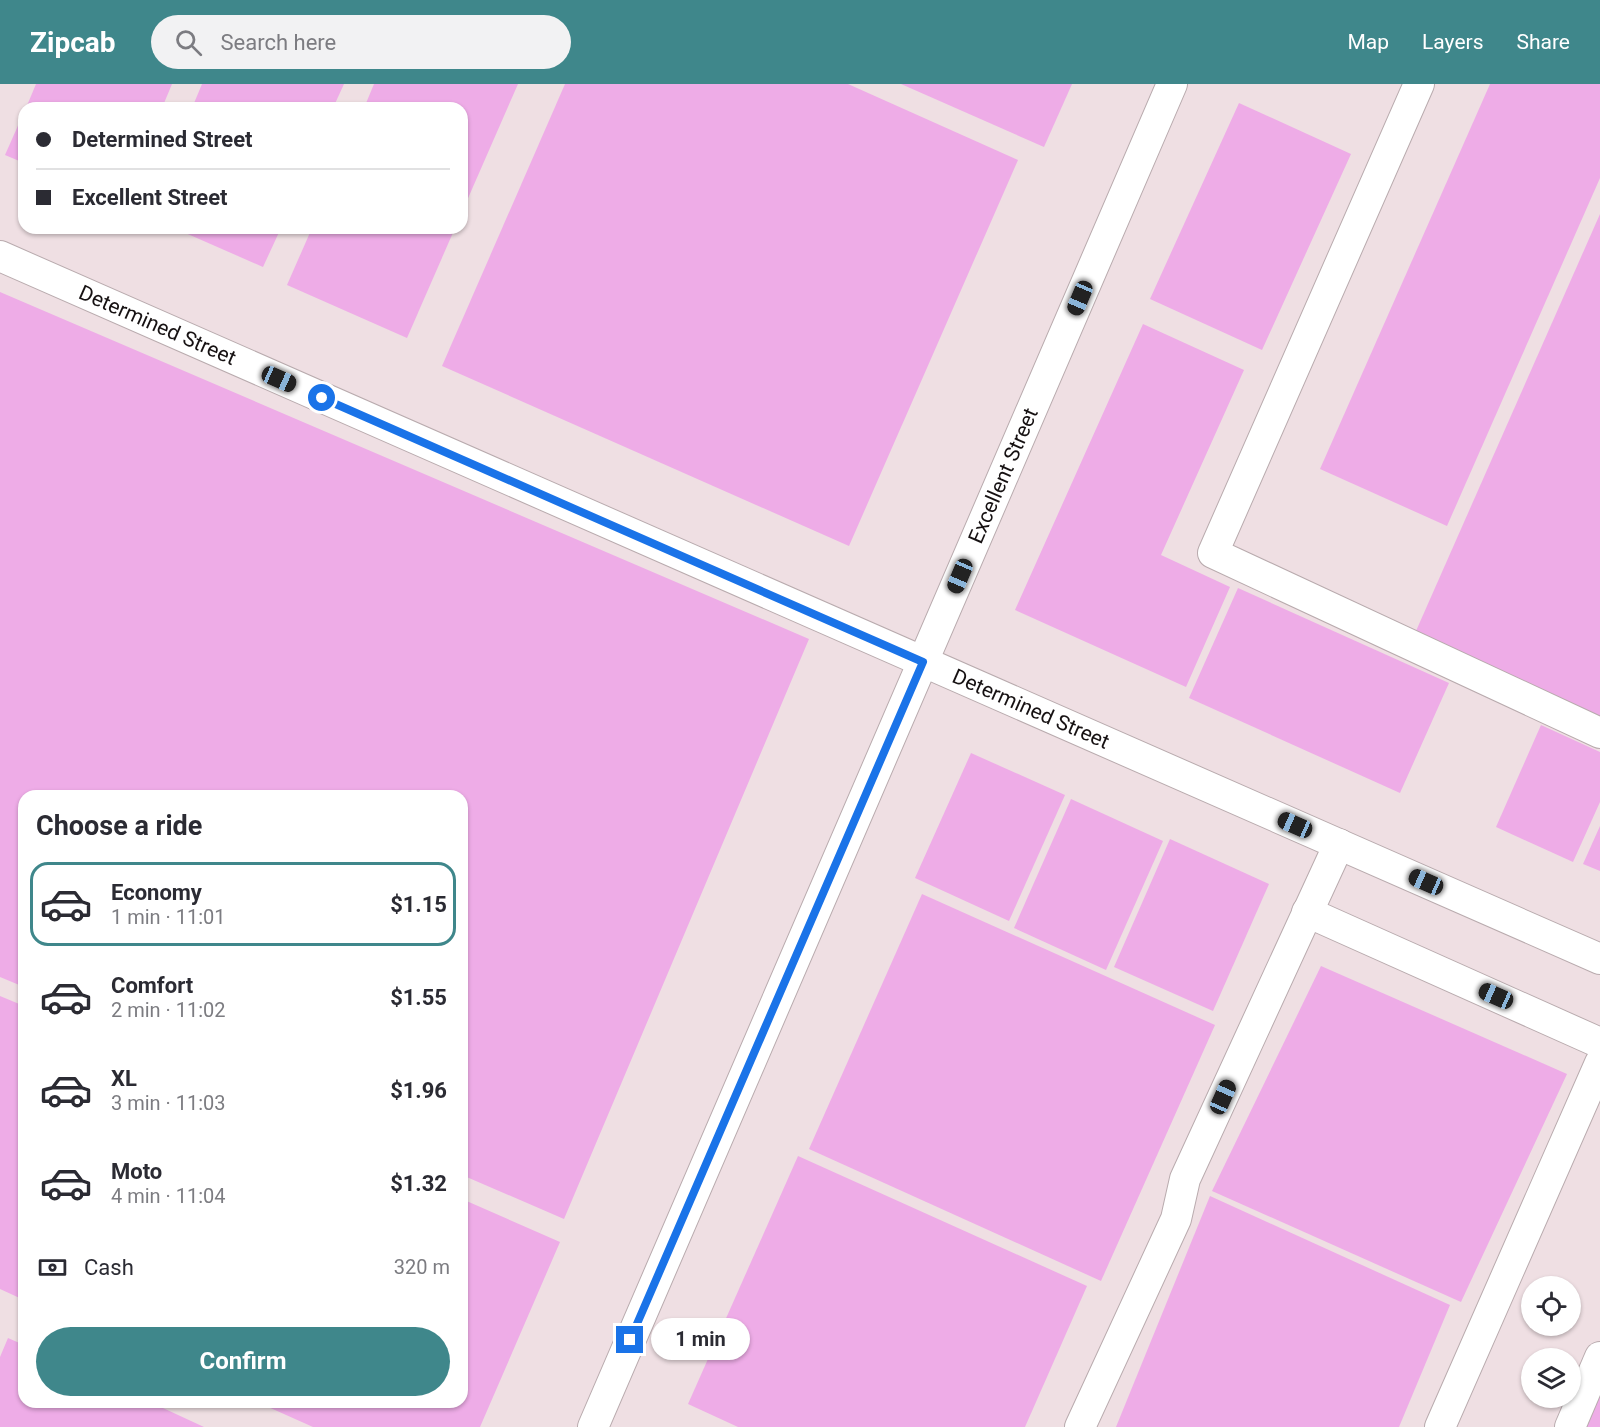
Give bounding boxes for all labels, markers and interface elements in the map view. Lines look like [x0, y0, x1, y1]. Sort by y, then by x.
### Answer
search box [151, 15, 571, 69]
text: Zipcab [30, 26, 115, 59]
icon: search [172, 26, 205, 59]
text: Search here [220, 30, 336, 55]
text: Map [1347, 30, 1389, 54]
text: Layers [1422, 30, 1483, 54]
text: Share [1516, 30, 1570, 54]
text: Determined Street [72, 127, 253, 152]
text: Excellent Street [72, 185, 228, 210]
car [1065, 278, 1095, 318]
street label: Determined Street [75, 280, 240, 370]
car [259, 363, 299, 395]
route start [308, 384, 335, 411]
street label: Excellent Street [963, 404, 1043, 547]
car [945, 556, 975, 596]
street label: Determined Street [949, 664, 1113, 754]
car [1275, 809, 1315, 841]
text: Choose a ride [36, 810, 202, 842]
car [1406, 866, 1446, 898]
icon: car [39, 877, 93, 931]
text: Economy [111, 880, 202, 905]
text: $1.15 [390, 892, 447, 917]
text: 1 min · 11:01 [111, 905, 226, 929]
icon: car [39, 970, 93, 1024]
text: Comfort [111, 973, 193, 998]
car [1476, 980, 1516, 1012]
text: $1.55 [390, 985, 447, 1010]
text: 2 min · 11:02 [111, 998, 226, 1022]
icon: car [39, 1063, 93, 1117]
text: XL [111, 1066, 137, 1091]
car [1207, 1077, 1239, 1117]
text: $1.96 [390, 1078, 447, 1103]
text: 3 min · 11:03 [111, 1091, 226, 1115]
icon: car [39, 1156, 93, 1210]
text: Moto [111, 1159, 162, 1184]
text: $1.32 [390, 1171, 447, 1196]
text: 4 min · 11:04 [111, 1184, 226, 1208]
icon: cash [36, 1251, 69, 1284]
text: Cash [84, 1255, 134, 1280]
text: 320 m [394, 1255, 450, 1279]
map controls [1521, 1276, 1581, 1408]
button: locate [1521, 1276, 1581, 1336]
callout: 1 min [651, 1319, 750, 1361]
route end [616, 1326, 643, 1353]
button: Confirm [36, 1327, 450, 1396]
text: 1 min [675, 1327, 726, 1351]
button: layers [1521, 1348, 1581, 1408]

